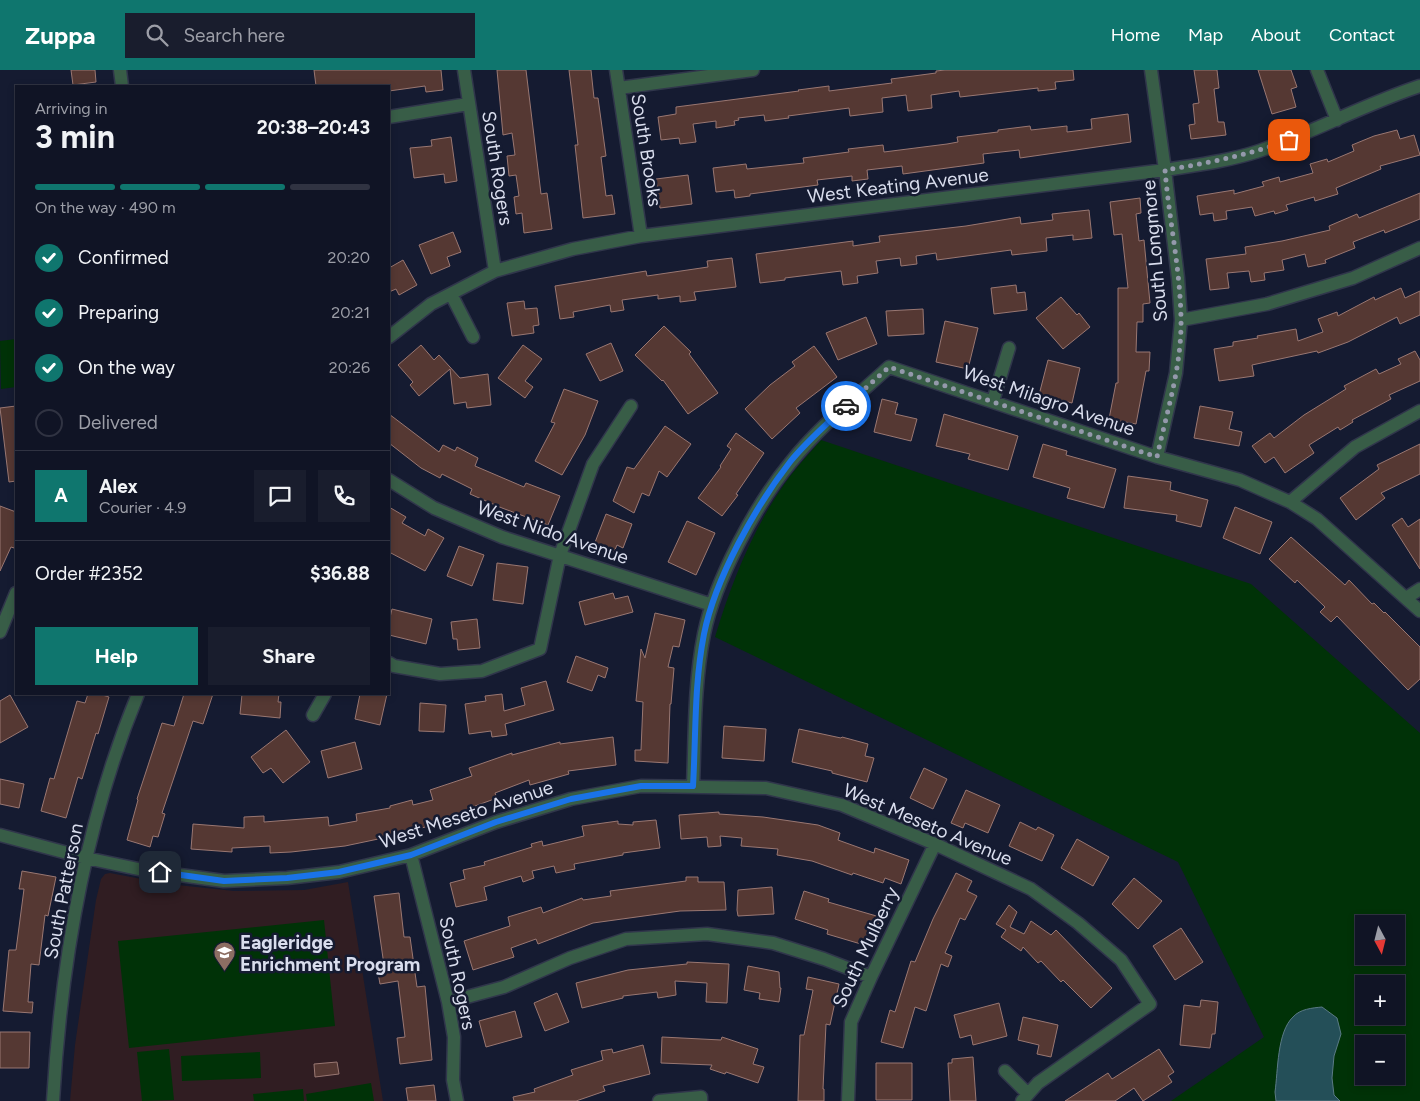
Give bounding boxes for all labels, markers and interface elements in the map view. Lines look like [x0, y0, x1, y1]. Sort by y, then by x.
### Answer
search box [125, 13, 475, 58]
text: Zuppa [25, 21, 95, 50]
icon: search [143, 21, 171, 49]
text: Search here [183, 24, 285, 47]
text: Home [1111, 24, 1160, 46]
text: Map [1188, 24, 1223, 46]
text: About [1251, 24, 1301, 46]
text: Contact [1329, 24, 1395, 46]
street label: South Brooks [626, 92, 667, 208]
text: Arriving in [35, 99, 107, 118]
street label: South Rogers [477, 109, 518, 227]
text: 20:38–20:43 [257, 116, 370, 139]
text: 3 min [35, 118, 115, 156]
pin [1268, 119, 1310, 161]
icon: bag [1275, 126, 1303, 154]
street label: West Keating Avenue [806, 163, 990, 208]
street label: South Longmore [1137, 179, 1172, 323]
text: On the way · 490 m [35, 198, 176, 217]
icon: check [35, 244, 63, 272]
text: Confirmed [78, 246, 169, 269]
text: 20:20 [328, 248, 370, 267]
icon: check [35, 299, 63, 327]
text: Preparing [78, 301, 159, 324]
text: 20:21 [331, 303, 370, 322]
icon: check [35, 354, 63, 382]
text: On the way [78, 356, 175, 379]
text: 20:26 [329, 358, 370, 377]
street label: West Milagro Avenue [960, 360, 1138, 441]
courier [821, 381, 871, 431]
icon: car [832, 392, 860, 420]
text: Delivered [78, 411, 158, 434]
button: chat [254, 470, 306, 522]
button: phone [318, 470, 370, 522]
text: Alex [99, 475, 138, 498]
text: A [54, 484, 68, 507]
street label: West Nido Avenue [474, 496, 632, 569]
text: Courier · 4.9 [99, 498, 186, 517]
text: Order #2352 [35, 562, 143, 585]
text: $36.88 [310, 562, 370, 585]
button: Help [35, 627, 198, 685]
button: Share [208, 627, 370, 685]
street label: West Meseto Avenue [376, 776, 556, 853]
street label: West Meseto Avenue [840, 778, 1016, 870]
street label: South Patterson [39, 821, 88, 961]
pin [139, 851, 181, 893]
icon: home [146, 858, 174, 886]
street label: South Mulberry [827, 883, 904, 1011]
street label: South Rogers [434, 914, 481, 1032]
north arrow [1355, 915, 1405, 965]
map controls [1355, 915, 1405, 1085]
place label: Eagleridge Enrichment Program [240, 931, 420, 976]
school or university icon: Eagleridge Enrichment Program [212, 941, 236, 972]
button: + [1355, 975, 1405, 1025]
button: − [1355, 1035, 1405, 1085]

